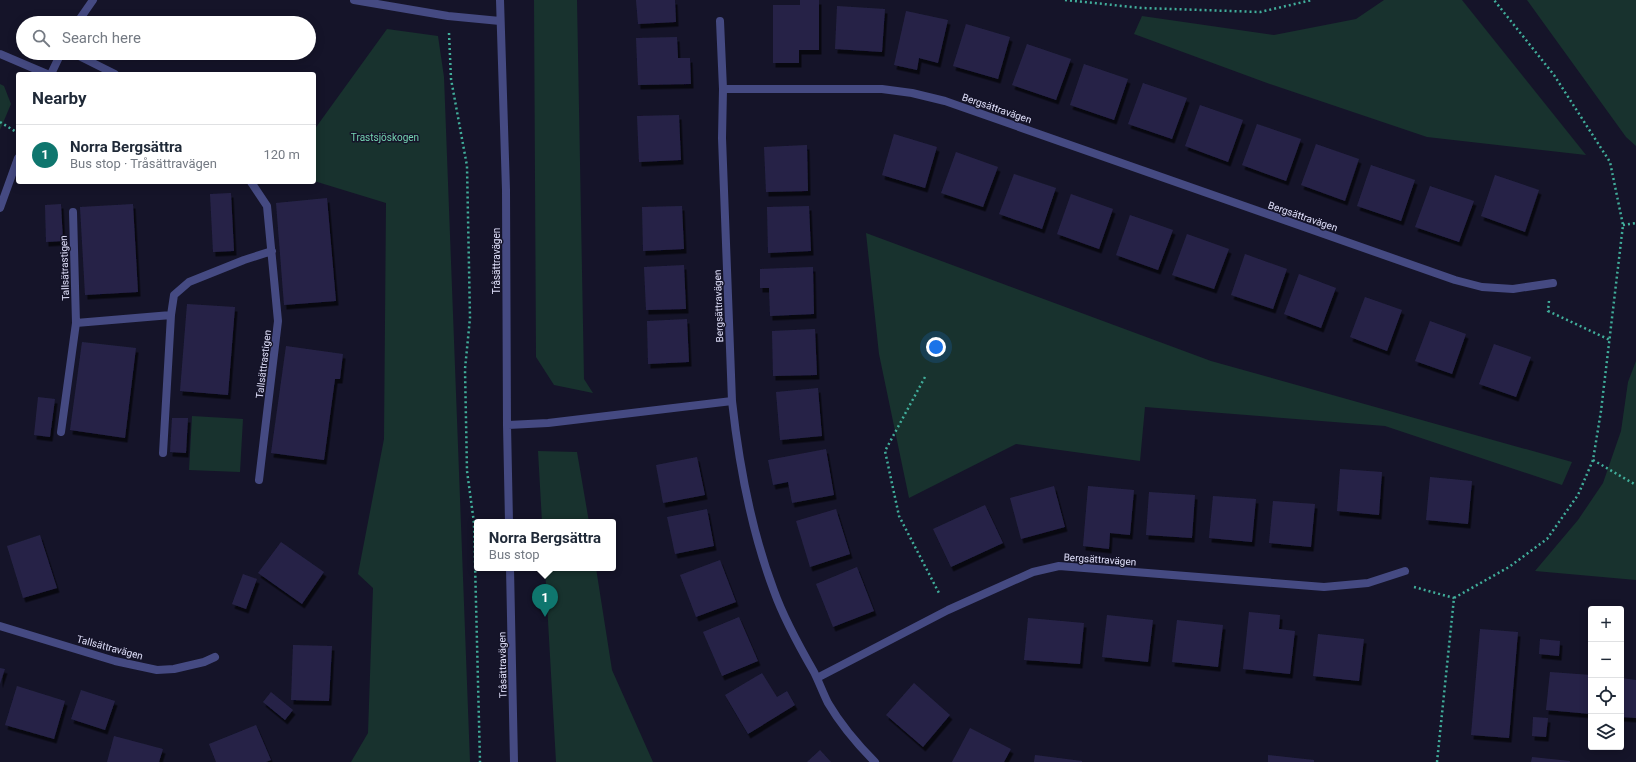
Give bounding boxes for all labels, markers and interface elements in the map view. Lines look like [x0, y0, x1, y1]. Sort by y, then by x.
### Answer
search box [16, 16, 316, 60]
icon: search [30, 27, 52, 49]
text: Search here [62, 29, 141, 47]
text: Nearby [32, 88, 87, 108]
street label: Bergsättravägen [961, 91, 1033, 126]
park label: Trastsjöskogen [351, 132, 419, 143]
text: Norra Bergsättra [70, 138, 182, 156]
text: 1 [41, 147, 49, 162]
text: 120 m [263, 147, 300, 162]
text: Bus stop · Tråsättravägen [70, 156, 217, 171]
street label: Bergsättravägen [1267, 199, 1339, 234]
street label: Tråsättravägen [491, 228, 502, 294]
street label: Tallsätrastigen [58, 235, 71, 301]
street label: Bergsättravägen [712, 269, 725, 343]
street label: Tallsättrastigen [254, 329, 273, 399]
your location [926, 337, 946, 357]
popup [474, 519, 616, 571]
text: Norra Bergsättra [489, 529, 601, 547]
text: Bus stop [489, 547, 540, 562]
street label: Bergsättravägen [1063, 551, 1137, 568]
pin: 1 [532, 584, 558, 617]
map controls [1588, 606, 1624, 750]
button: + [1588, 606, 1624, 642]
street label: Tråsättravägen [496, 632, 509, 698]
street label: Tallsättravägen [76, 633, 144, 662]
button: − [1588, 642, 1624, 678]
button: locate [1588, 678, 1624, 714]
button: layers [1588, 714, 1624, 750]

